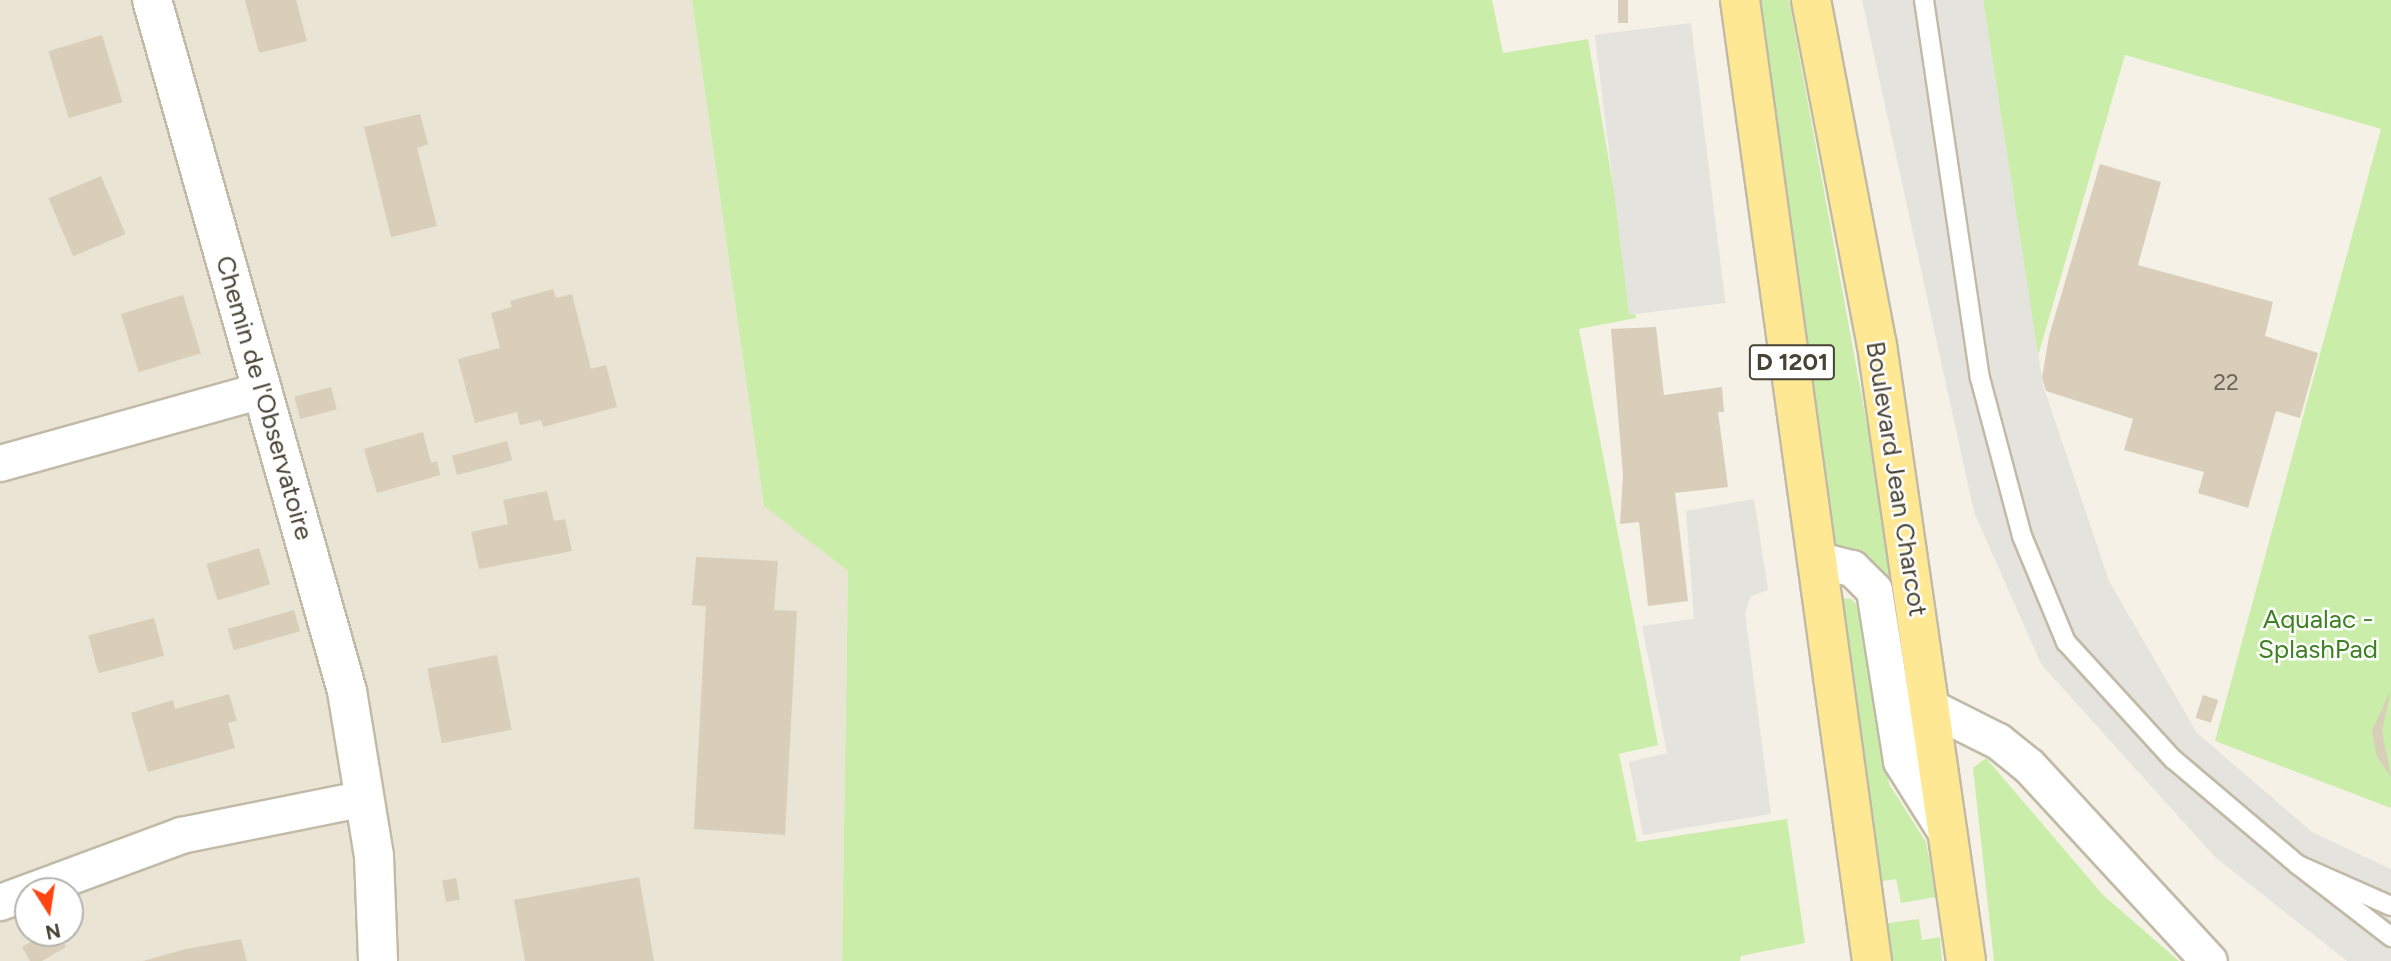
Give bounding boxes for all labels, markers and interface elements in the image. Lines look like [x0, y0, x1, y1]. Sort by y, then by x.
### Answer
street label: Chemin de l'Observatoire [208, 252, 320, 544]
street label: Boulevard Jean Charcot [1859, 339, 1933, 619]
road number: D 1201 [1748, 342, 1836, 382]
house number: 22 [2213, 368, 2239, 396]
park label: Aqualac - SplashPad [2258, 604, 2378, 666]
north arrow [14, 877, 84, 947]
text: N [43, 918, 63, 944]

